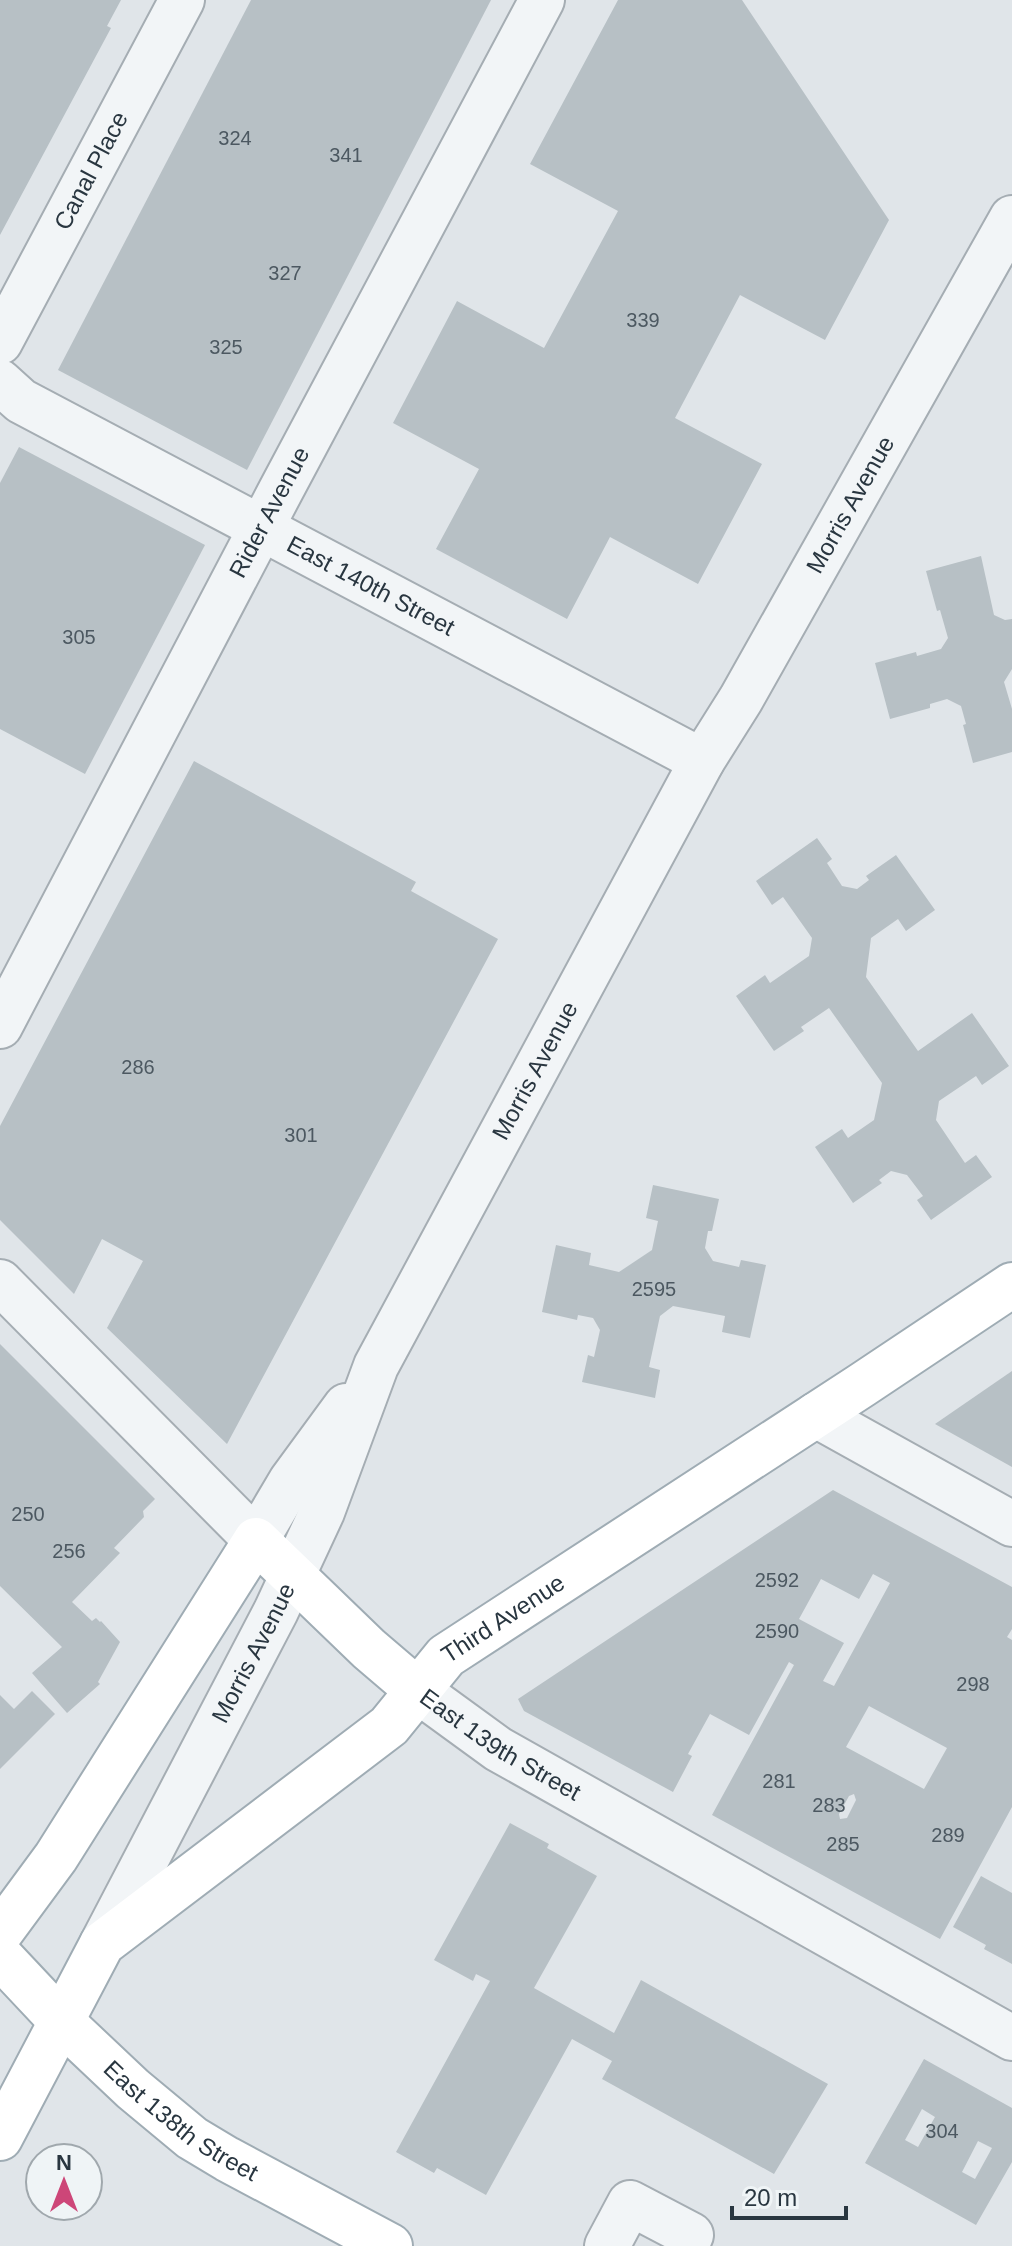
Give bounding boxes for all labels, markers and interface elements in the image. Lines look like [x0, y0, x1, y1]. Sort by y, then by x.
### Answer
street label: Canal Place [48, 107, 133, 234]
house number: 324 [218, 127, 252, 149]
house number: 341 [329, 144, 363, 166]
house number: 327 [268, 262, 302, 284]
house number: 339 [626, 309, 660, 331]
house number: 325 [209, 336, 243, 358]
street label: Morris Avenue [801, 431, 899, 578]
street label: Rider Avenue [224, 442, 314, 582]
street label: East 140th Street [283, 530, 460, 641]
house number: 305 [62, 626, 96, 648]
street label: Morris Avenue [486, 997, 583, 1144]
house number: 286 [121, 1056, 155, 1078]
house number: 301 [284, 1124, 318, 1146]
house number: 2595 [632, 1278, 676, 1300]
house number: 250 [11, 1503, 45, 1525]
house number: 256 [52, 1540, 86, 1562]
street label: Third Avenue [436, 1569, 569, 1668]
house number: 2592 [755, 1569, 799, 1591]
street label: Morris Avenue [206, 1579, 300, 1727]
house number: 2590 [755, 1620, 799, 1642]
house number: 298 [956, 1673, 990, 1695]
street label: East 139th Street [415, 1683, 586, 1806]
house number: 281 [762, 1770, 796, 1792]
house number: 283 [812, 1794, 846, 1816]
house number: 289 [931, 1824, 965, 1846]
house number: 285 [826, 1833, 860, 1855]
street label: East 138th Street [99, 2055, 263, 2186]
house number: 304 [925, 2120, 959, 2142]
north arrow [24, 2142, 104, 2222]
text: N [56, 2150, 72, 2175]
scale bar [732, 2170, 846, 2220]
text: 20 m [744, 2184, 797, 2211]

